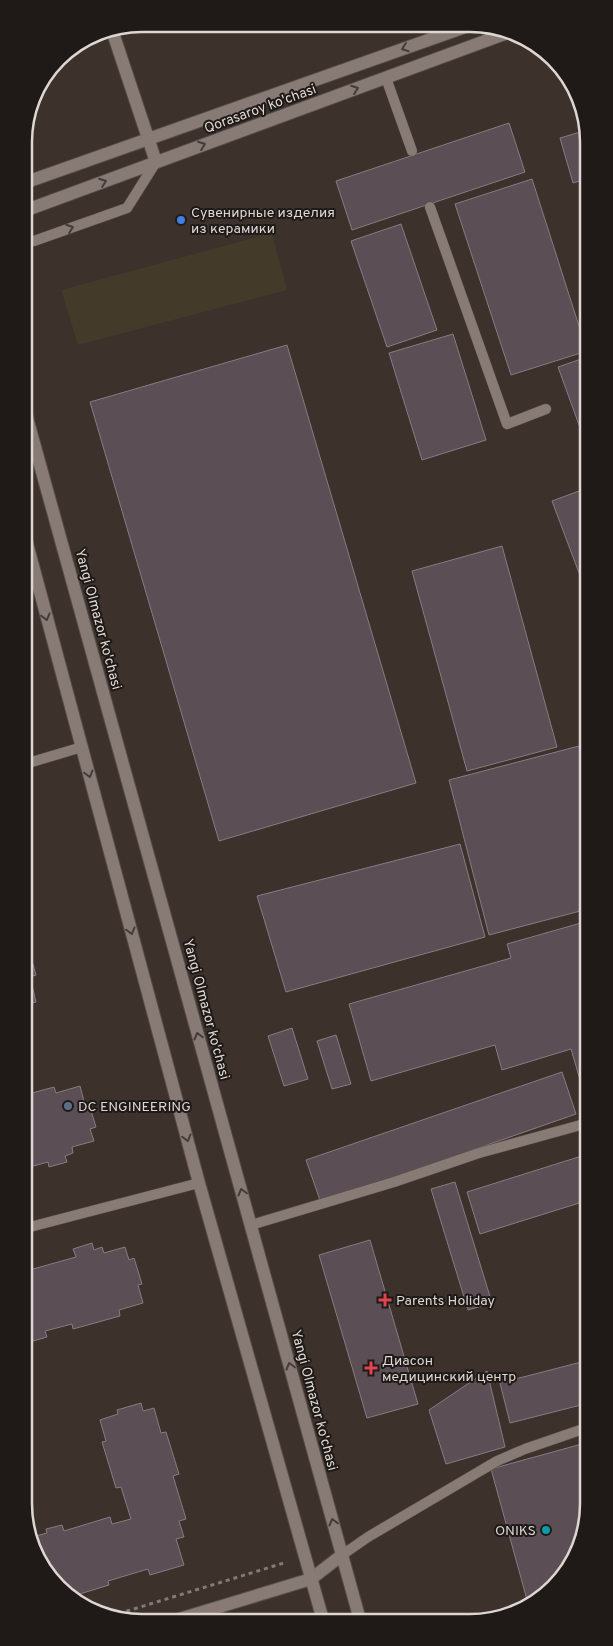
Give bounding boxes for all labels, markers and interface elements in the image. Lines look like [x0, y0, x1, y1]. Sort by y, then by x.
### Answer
one-way arrow [401, 42, 410, 52]
street label: Qorasaroy ko'chasi [202, 81, 319, 138]
one-way arrow [350, 85, 358, 95]
one-way arrow [197, 141, 206, 151]
one-way arrow [98, 178, 106, 188]
place label: Сувенирные изделия из керамики [191, 205, 335, 238]
marker: Сувенирные изделия из керамики [175, 214, 187, 226]
one-way arrow [66, 224, 74, 234]
street label: Yangi Olmazor ko'chasi [71, 547, 125, 692]
one-way arrow [41, 612, 51, 621]
one-way arrow [83, 769, 93, 777]
one-way arrow [125, 926, 136, 935]
street label: Yangi Olmazor ko'chasi [179, 937, 233, 1082]
one-way arrow [194, 1032, 204, 1040]
place label: DC ENGINEERING [78, 1099, 191, 1116]
marker: DC ENGINEERING [62, 1100, 74, 1112]
one-way arrow [181, 1134, 192, 1143]
one-way arrow [237, 1189, 247, 1197]
marker: Parents Holiday [378, 1293, 392, 1307]
place label: Parents Holiday [396, 1293, 495, 1310]
street label: Yangi Olmazor ko'chasi [287, 1328, 341, 1473]
place label: Диасон медицинский центр [382, 1353, 516, 1386]
marker: Диасон медицинский центр [364, 1361, 378, 1375]
one-way arrow [285, 1362, 295, 1370]
one-way arrow [328, 1518, 339, 1527]
place label: ONIKS [495, 1523, 536, 1540]
marker: ONIKS [540, 1524, 552, 1536]

